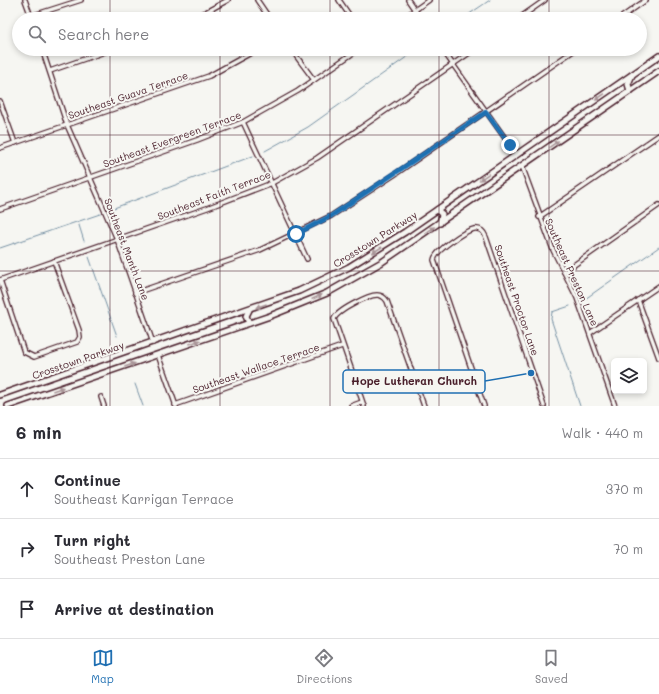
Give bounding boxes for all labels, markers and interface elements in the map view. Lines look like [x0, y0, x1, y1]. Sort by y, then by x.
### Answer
search box [12, 12, 647, 56]
icon: search [26, 23, 48, 45]
text: Search here [58, 24, 149, 44]
street label: Southeast Guava Terrace [66, 68, 190, 122]
one-way arrow [595, 93, 606, 101]
street label: Southeast Evergreen Terrace [101, 107, 243, 171]
route end [501, 136, 519, 154]
one-way arrow [548, 140, 559, 148]
street label: Southeast Faith Terrace [155, 167, 273, 223]
one-way arrow [479, 173, 490, 181]
street label: Southeast Manth Lane [101, 196, 153, 302]
street label: Crosstown Parkway [330, 207, 420, 271]
street label: Southeast Preston Lane [542, 216, 602, 328]
route start [287, 225, 305, 243]
one-way arrow [424, 226, 435, 234]
street label: Southeast Proctor Lane [491, 243, 543, 357]
one-way arrow [371, 247, 383, 254]
one-way arrow [311, 294, 322, 300]
one-way arrow [254, 303, 266, 309]
street label: Crosstown Parkway [30, 338, 126, 382]
one-way arrow [189, 339, 201, 345]
street label: Southeast Wallace Terrace [191, 340, 321, 396]
map controls [611, 358, 647, 394]
button: layers [611, 358, 647, 394]
one-way arrow [124, 361, 136, 367]
callout: Hope Lutheran Church [343, 370, 485, 393]
text: Hope Lutheran Church [351, 373, 477, 388]
one-way arrow [53, 386, 65, 392]
text: 6 min [16, 421, 61, 443]
text: Walk · 440 m [562, 424, 643, 441]
text: Continue [54, 470, 121, 490]
icon: ahead [16, 478, 38, 500]
text: 370 m [606, 480, 643, 497]
text: Southeast Karrigan Terrace [54, 490, 234, 507]
text: Turn right [54, 530, 131, 550]
icon: right [16, 538, 38, 560]
text: 70 m [613, 540, 643, 557]
text: Southeast Preston Lane [54, 550, 205, 567]
icon: arrive [16, 598, 38, 620]
text: Arrive at destination [54, 599, 214, 619]
tab: Map [91, 647, 114, 686]
tab: Directions [296, 647, 352, 686]
tab: Saved [535, 647, 568, 686]

